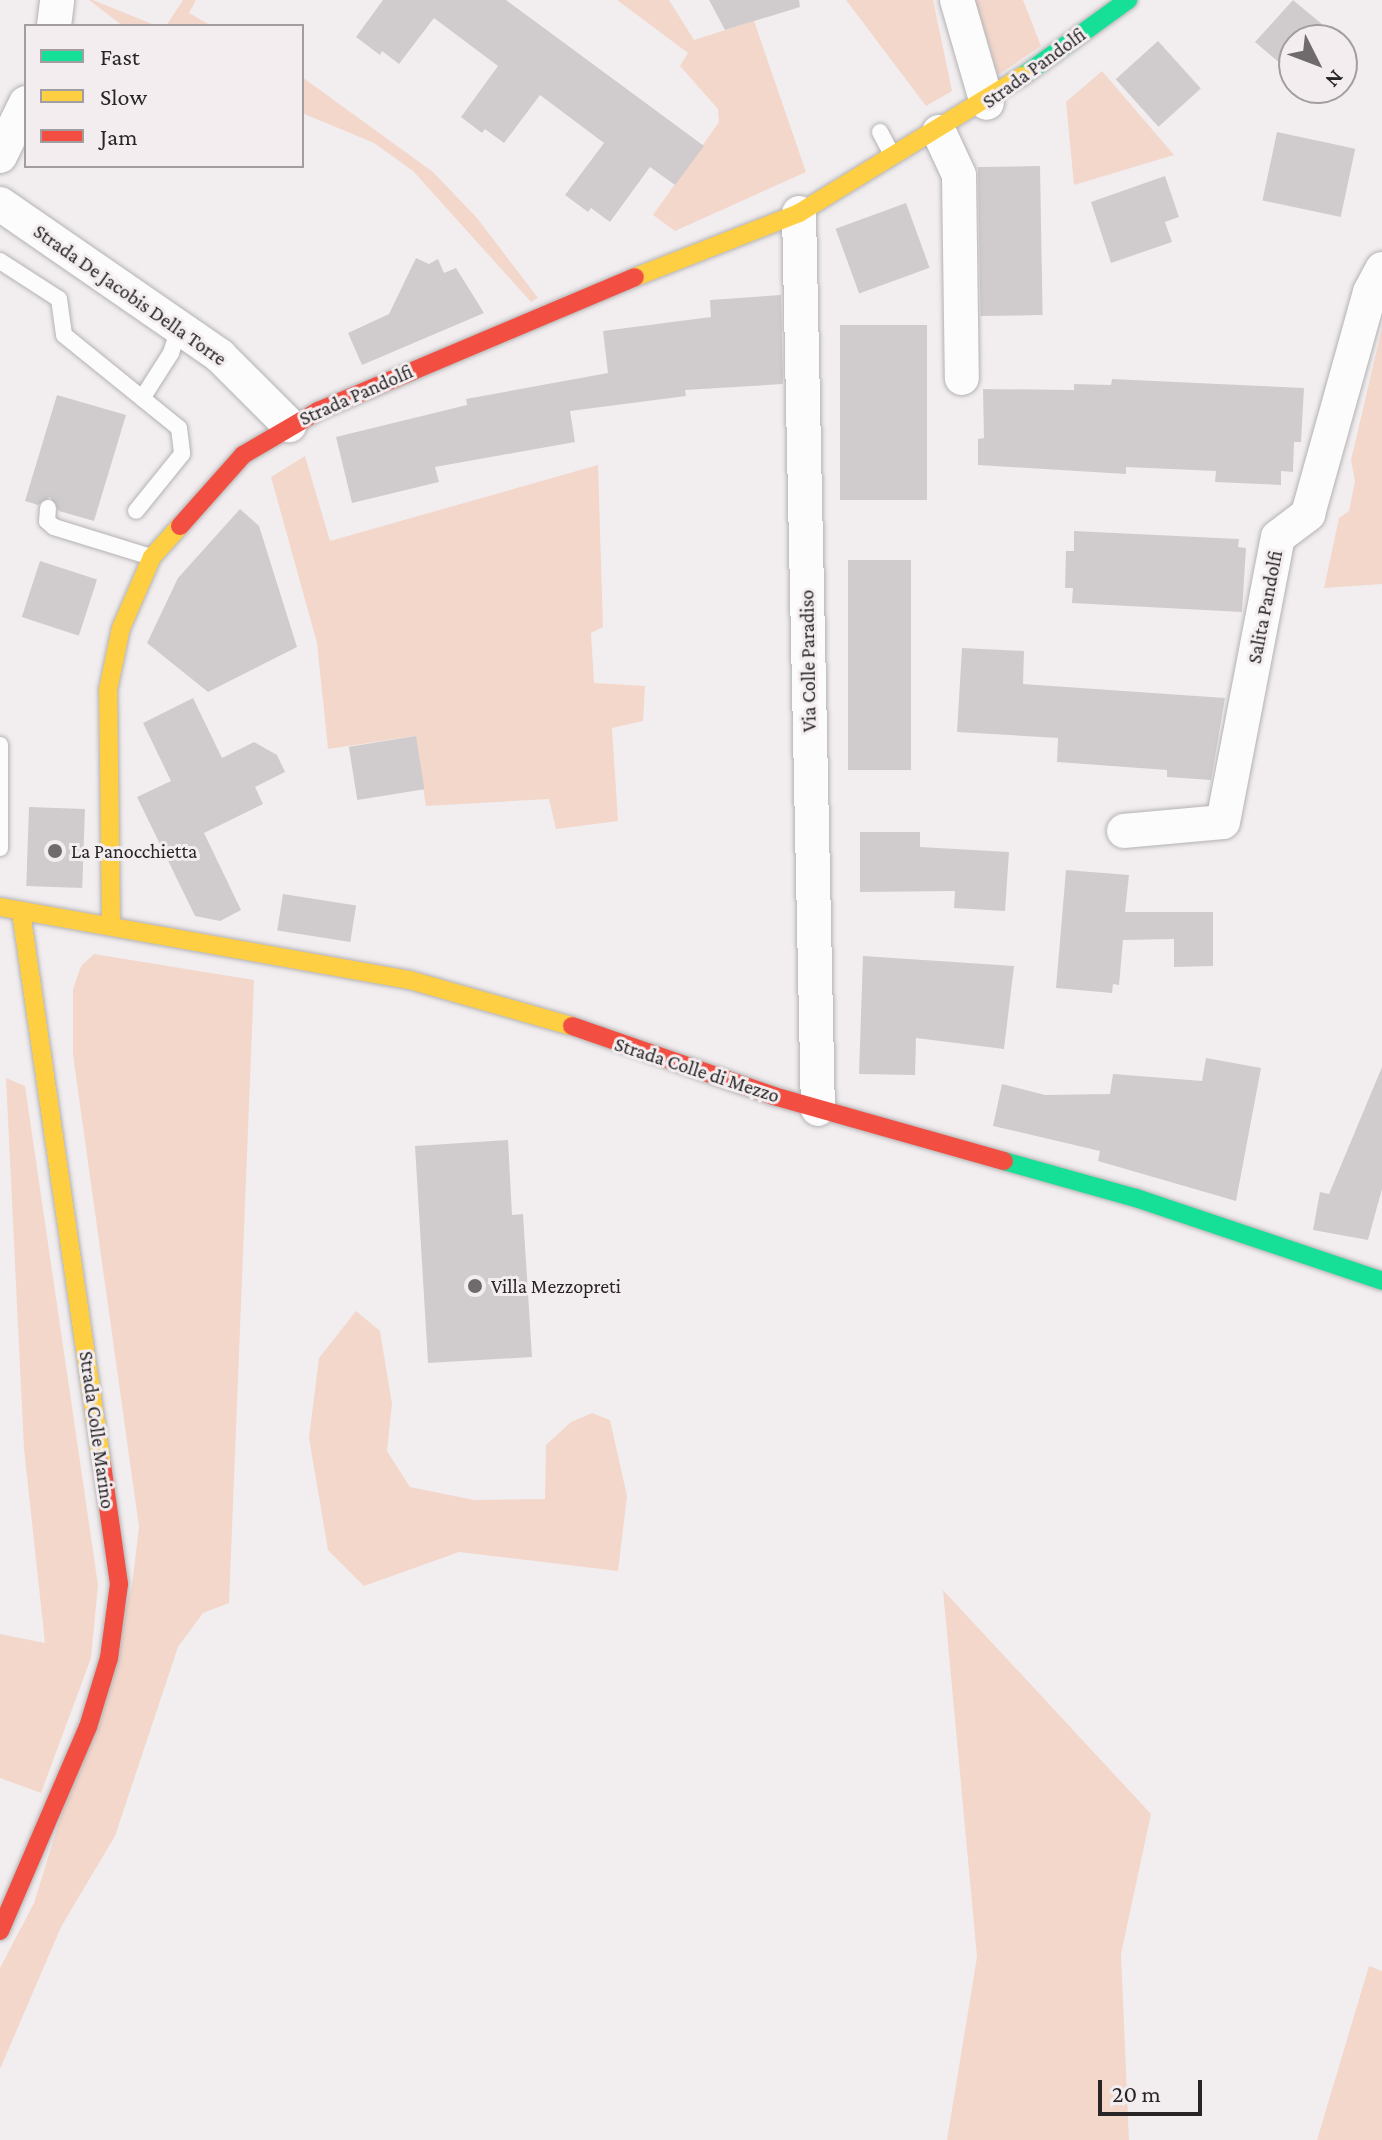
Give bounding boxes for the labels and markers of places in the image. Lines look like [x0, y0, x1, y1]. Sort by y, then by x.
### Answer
place label: La Panocchietta [71, 839, 197, 863]
marker: La Panocchietta [46, 842, 64, 860]
place label: Villa Mezzopreti [491, 1274, 621, 1298]
marker: Villa Mezzopreti [466, 1277, 484, 1295]

